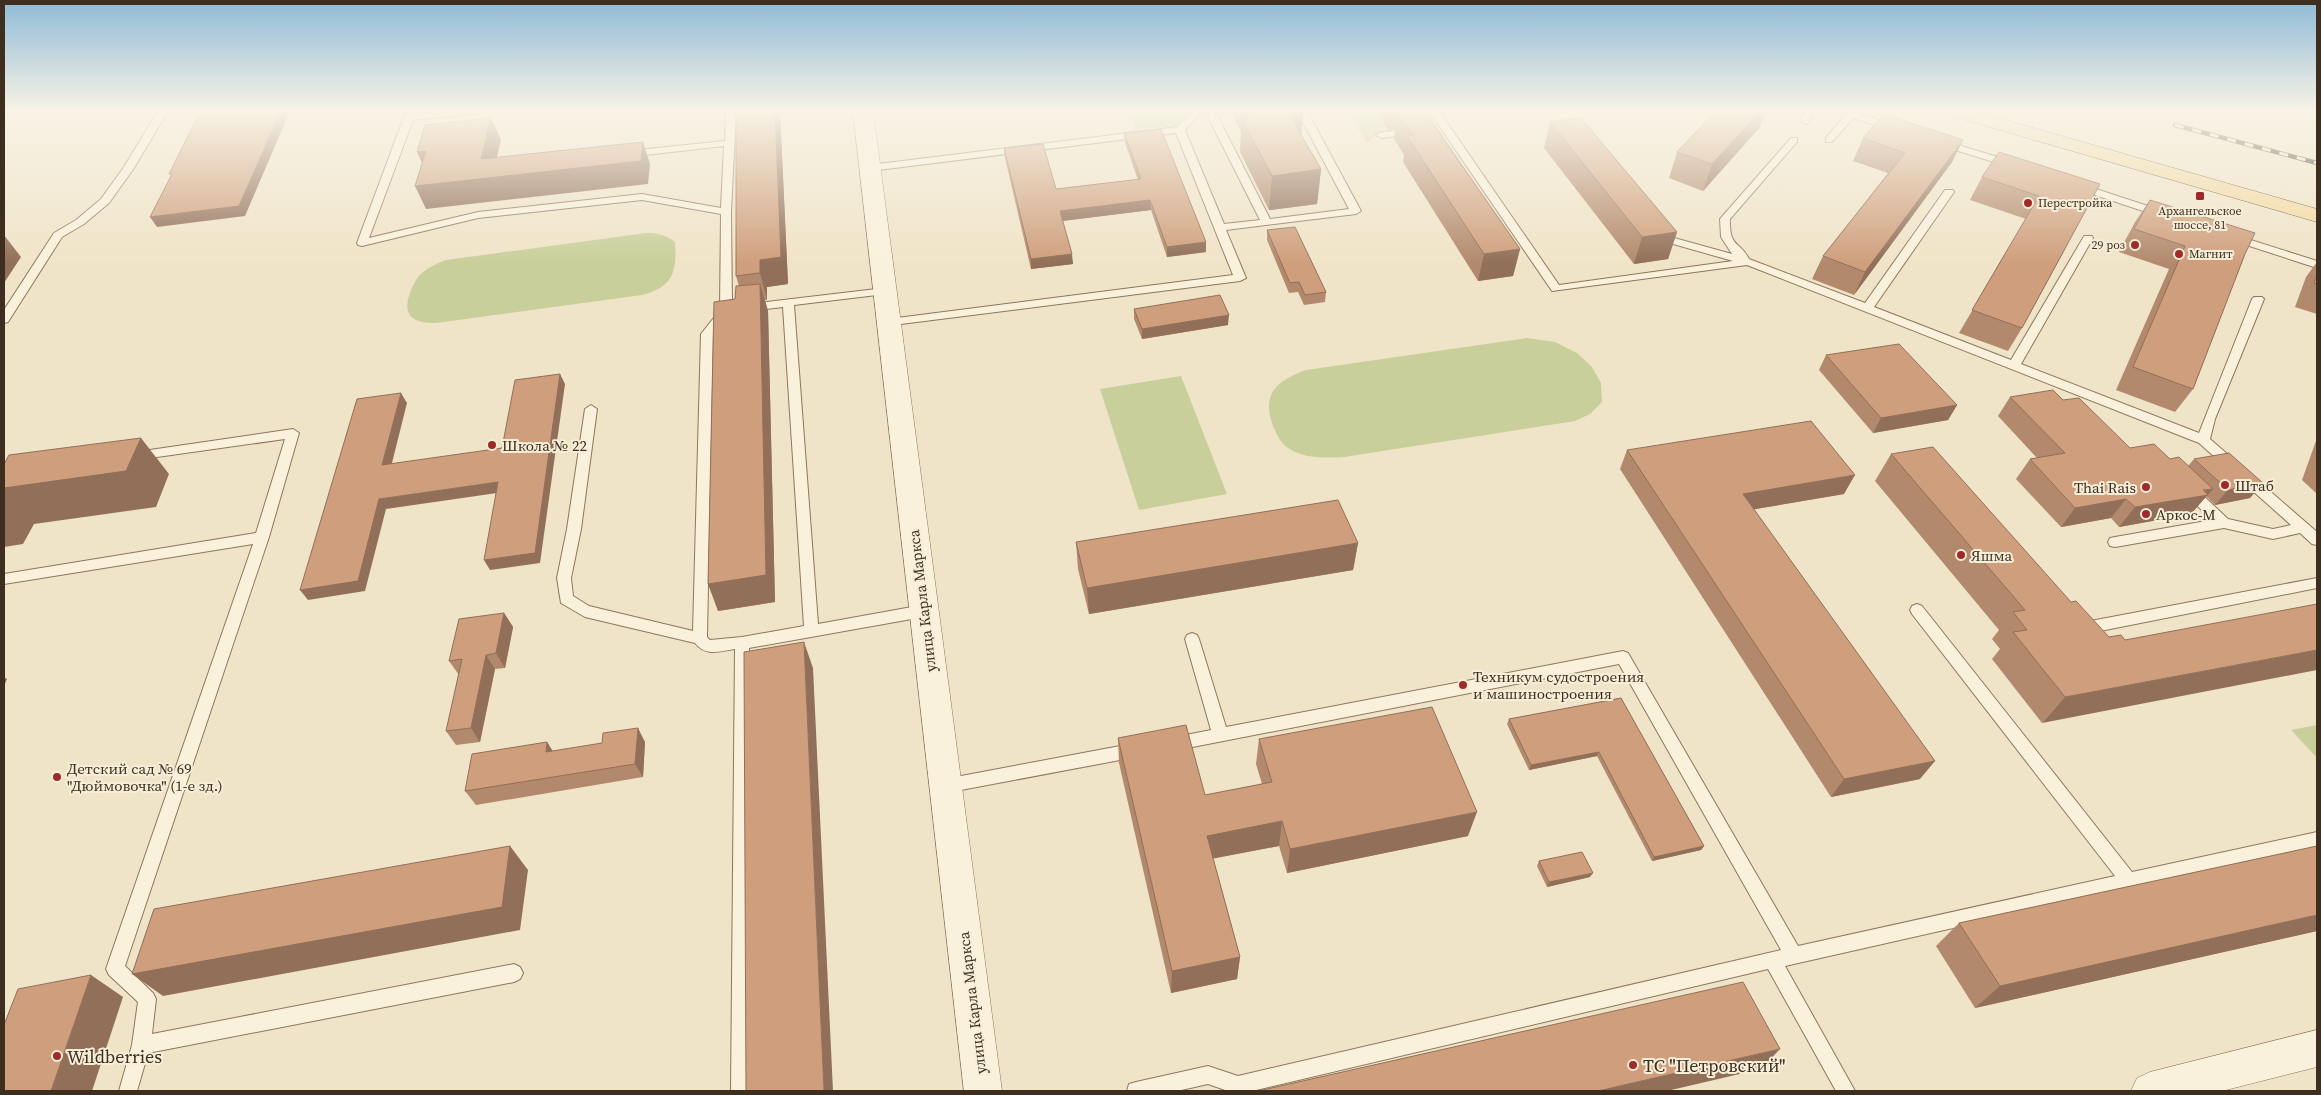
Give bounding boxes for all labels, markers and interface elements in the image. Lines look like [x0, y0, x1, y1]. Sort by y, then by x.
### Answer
marker: Архангельское шоссе, 81 [2194, 190, 2206, 202]
place label: Перестройка [2038, 195, 2113, 211]
marker: Перестройка [2022, 197, 2034, 209]
place label: Архангельское шоссе, 81 [2158, 203, 2242, 233]
place label: 29 роз [2091, 237, 2125, 253]
marker: 29 роз [2129, 239, 2141, 251]
place label: Магнит [2189, 246, 2233, 262]
marker: Магнит [2173, 248, 2185, 260]
place label: Школа № 22 [502, 435, 587, 456]
marker: Школа № 22 [486, 439, 498, 451]
place label: Штаб [2235, 475, 2274, 496]
place label: Thai Rais [2074, 477, 2136, 498]
marker: Штаб [2219, 479, 2231, 491]
marker: Thai Rais [2140, 481, 2152, 493]
place label: Аркос-М [2156, 504, 2216, 525]
marker: Аркос-М [2140, 508, 2152, 520]
street label: улица Карла Маркса [903, 528, 941, 673]
place label: Яшма [1971, 545, 2013, 566]
marker: Яшма [1955, 549, 1967, 561]
place label: Техникум судостроения и машиностроения [1473, 666, 1644, 704]
marker: Техникум судостроения и машиностроения [1457, 679, 1469, 691]
place label: Детский сад № 69 "Дюймовочка" (1-е зд.) [67, 758, 223, 796]
marker: Детский сад № 69 "Дюймовочка" (1-е зд.) [51, 771, 63, 783]
street label: улица Карла Маркса [953, 930, 991, 1075]
place label: Wildberries [67, 1044, 162, 1069]
marker: Wildberries [51, 1050, 63, 1062]
place label: ТС "Петровский" [1643, 1053, 1785, 1078]
marker: ТС "Петровский" [1627, 1059, 1639, 1071]

